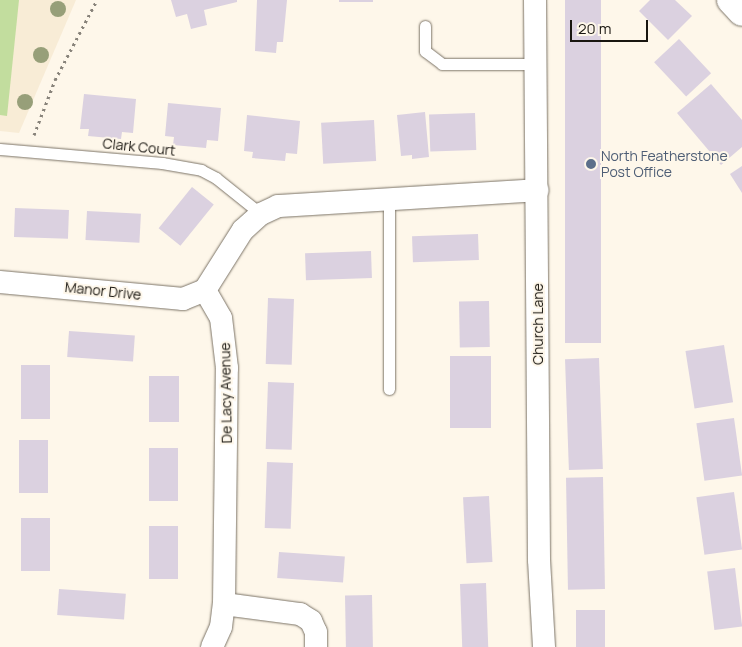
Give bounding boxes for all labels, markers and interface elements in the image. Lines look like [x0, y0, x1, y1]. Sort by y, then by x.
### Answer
scale bar [572, 10, 650, 42]
text: 20 m [578, 18, 611, 39]
street label: Clark Court [102, 135, 176, 159]
place label: North Featherstone Post Office [601, 148, 728, 180]
marker: North Featherstone Post Office [585, 158, 597, 170]
street label: Manor Drive [64, 279, 142, 303]
street label: Church Lane [530, 283, 546, 365]
street label: De Lacy Avenue [217, 342, 235, 444]

